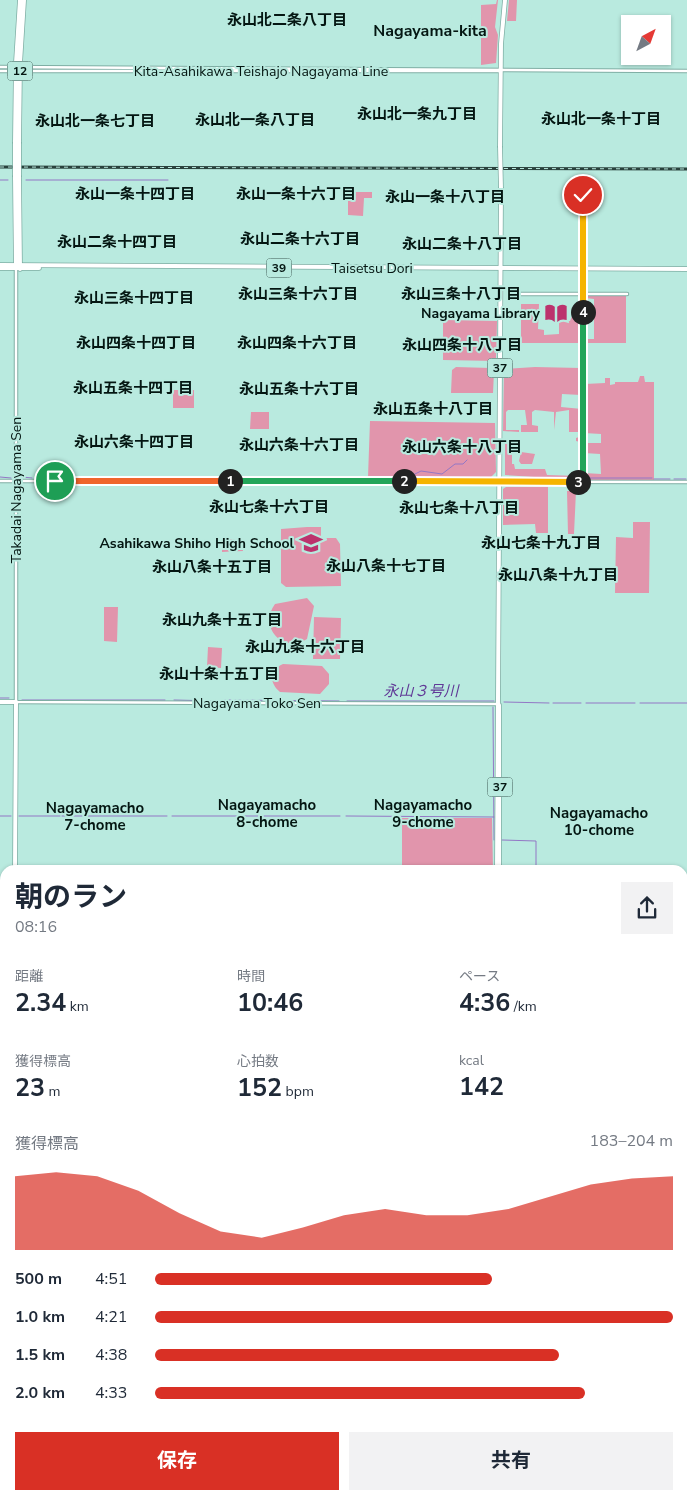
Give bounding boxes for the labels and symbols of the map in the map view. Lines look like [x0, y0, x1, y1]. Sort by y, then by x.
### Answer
district label: 永山北二条八丁目 [227, 10, 347, 30]
north arrow [621, 15, 671, 65]
district label: Nagayama-kita [373, 20, 487, 42]
road number: 12 [8, 61, 32, 80]
street label: Kita-Asahikawa Teishajo Nagayama Line [134, 62, 388, 81]
district label: 永山北一条九丁目 [357, 104, 477, 124]
district label: 永山北一条十丁目 [541, 109, 661, 129]
district label: 永山北一条八丁目 [195, 110, 315, 130]
district label: 永山北一条七丁目 [35, 111, 155, 131]
pin [562, 174, 604, 216]
district label: 永山一条十四丁目 [75, 184, 195, 204]
district label: 永山一条十六丁目 [236, 184, 356, 204]
district label: 永山一条十八丁目 [385, 187, 505, 207]
district label: 永山二条十六丁目 [240, 229, 360, 249]
district label: 永山二条十四丁目 [57, 232, 177, 252]
district label: 永山二条十八丁目 [402, 234, 522, 254]
road number: 39 [266, 258, 292, 278]
street label: Taisetsu Dori [331, 259, 413, 278]
district label: 永山三条十六丁目 [238, 284, 358, 304]
district label: 永山三条十八丁目 [401, 284, 521, 304]
district label: 永山三条十四丁目 [74, 288, 194, 308]
library icon: Nagayama Library [543, 300, 569, 326]
pin: 4 [570, 300, 596, 324]
place label: Nagayama Library [421, 304, 541, 323]
district label: 永山四条十四丁目 [76, 333, 196, 353]
district label: 永山四条十六丁目 [237, 333, 357, 353]
district label: 永山四条十八丁目 [402, 335, 522, 355]
road number: 37 [488, 358, 512, 378]
district label: 永山五条十四丁目 [73, 378, 193, 398]
district label: 永山五条十六丁目 [239, 379, 359, 399]
district label: 永山五条十八丁目 [373, 399, 493, 419]
street label: Takadai Nagayama Sen [7, 417, 26, 563]
district label: 永山六条十四丁目 [74, 432, 194, 452]
district label: 永山六条十六丁目 [239, 435, 359, 455]
district label: 永山六条十八丁目 [402, 437, 522, 457]
pin [34, 460, 76, 502]
pin: 1 [218, 468, 242, 494]
pin: 2 [392, 468, 416, 494]
pin: 3 [566, 470, 590, 494]
district label: 永山七条十六丁目 [209, 497, 329, 517]
district label: 永山七条十八丁目 [399, 498, 519, 518]
school or university icon: Asahikawa Shiho High School [298, 530, 324, 556]
district label: 永山七条十九丁目 [481, 533, 601, 553]
place label: Asahikawa Shiho High School [100, 534, 295, 553]
district label: 永山八条十七丁目 [326, 556, 446, 576]
district label: 永山八条十五丁目 [152, 557, 272, 577]
district label: 永山八条十九丁目 [498, 565, 618, 585]
district label: 永山九条十五丁目 [162, 610, 282, 630]
district label: 永山九条十六丁目 [245, 637, 365, 657]
district label: 永山十条十五丁目 [159, 664, 279, 684]
water label: 永山３号川 [383, 681, 460, 701]
street label: Nagayama Toko Sen [193, 694, 321, 713]
road number: 37 [488, 778, 512, 796]
district label: Nagayamacho 8-chome [218, 795, 317, 832]
district label: Nagayamacho 9-chome [374, 795, 473, 832]
district label: Nagayamacho 7-chome [46, 798, 145, 835]
district label: Nagayamacho 10-chome [550, 803, 649, 840]

